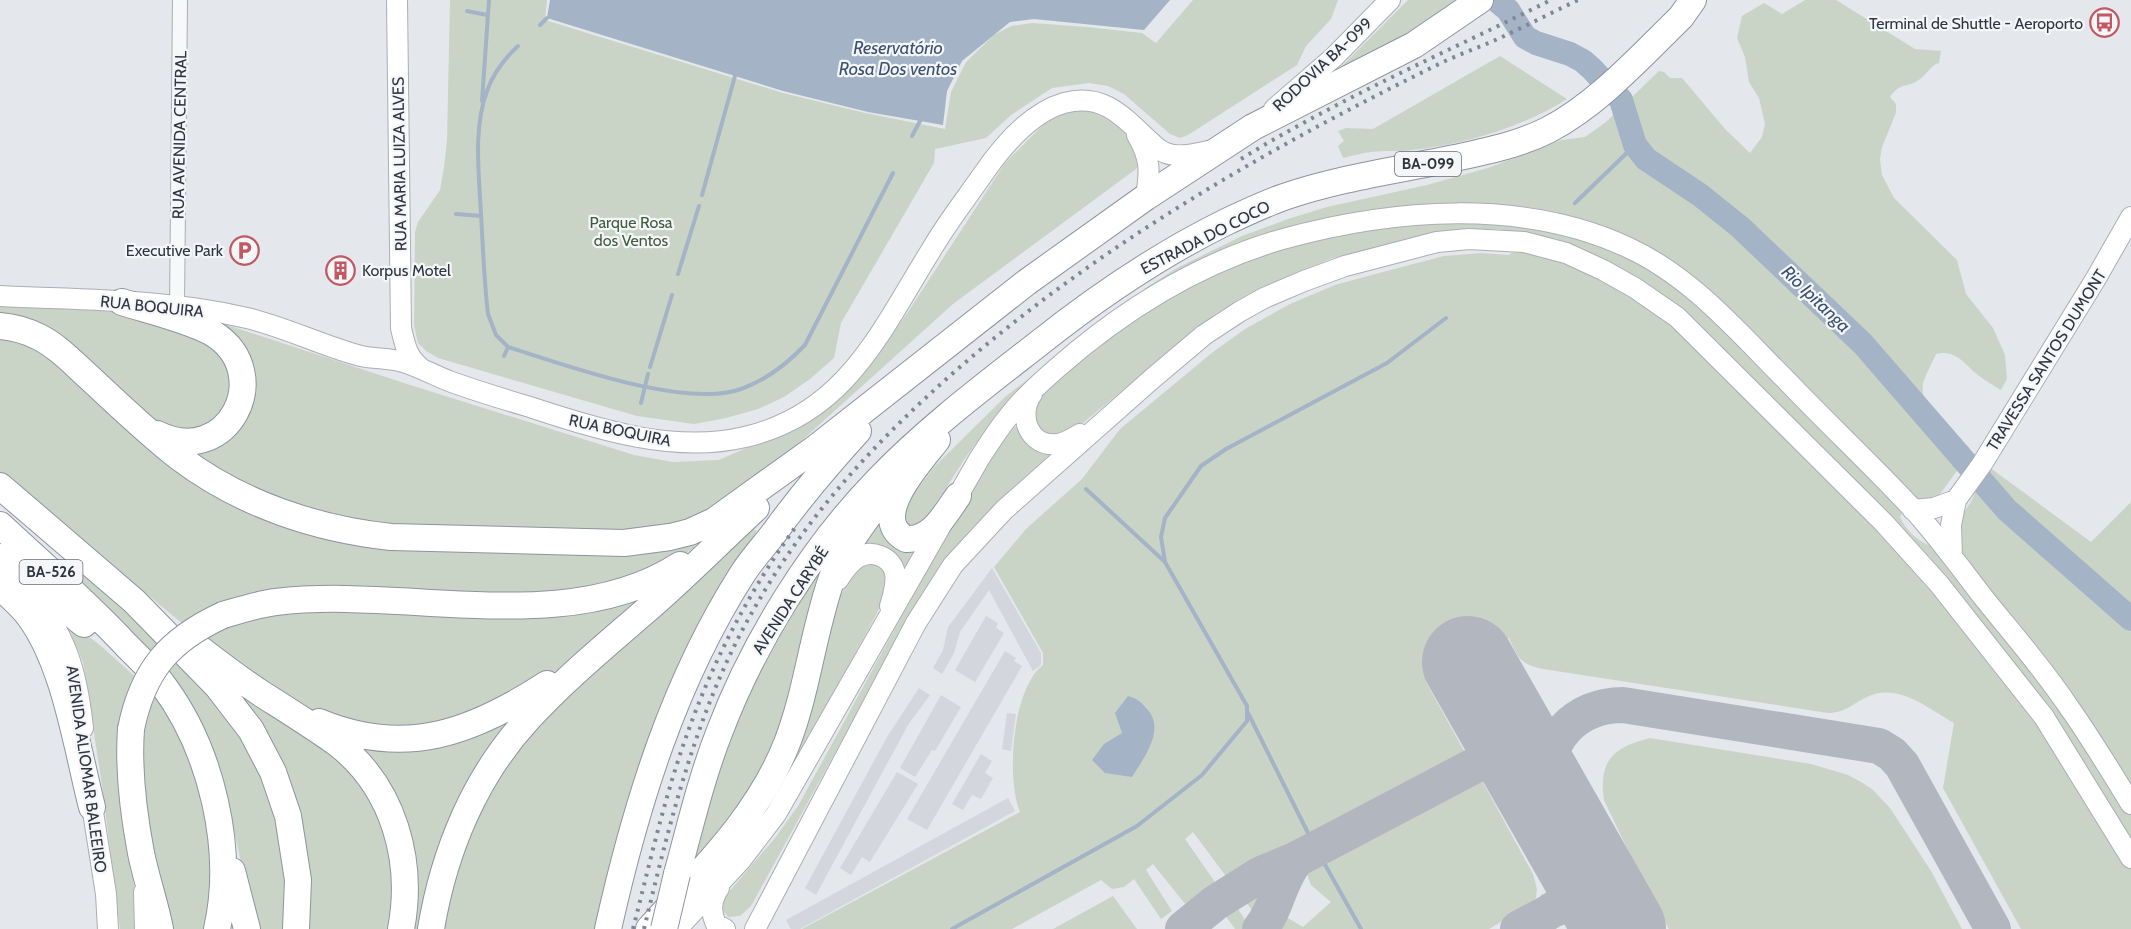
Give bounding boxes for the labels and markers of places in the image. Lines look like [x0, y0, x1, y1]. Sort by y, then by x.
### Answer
bus stop icon: Terminal de Shuttle - Aeroporto [2088, 7, 2120, 39]
place label: Terminal de Shuttle - Aeroporto [1869, 14, 2083, 33]
parking icon: Executive Park [228, 234, 260, 266]
place label: Executive Park [126, 241, 224, 260]
building icon: Korpus Motel [325, 254, 357, 286]
place label: Korpus Motel [362, 261, 451, 280]

